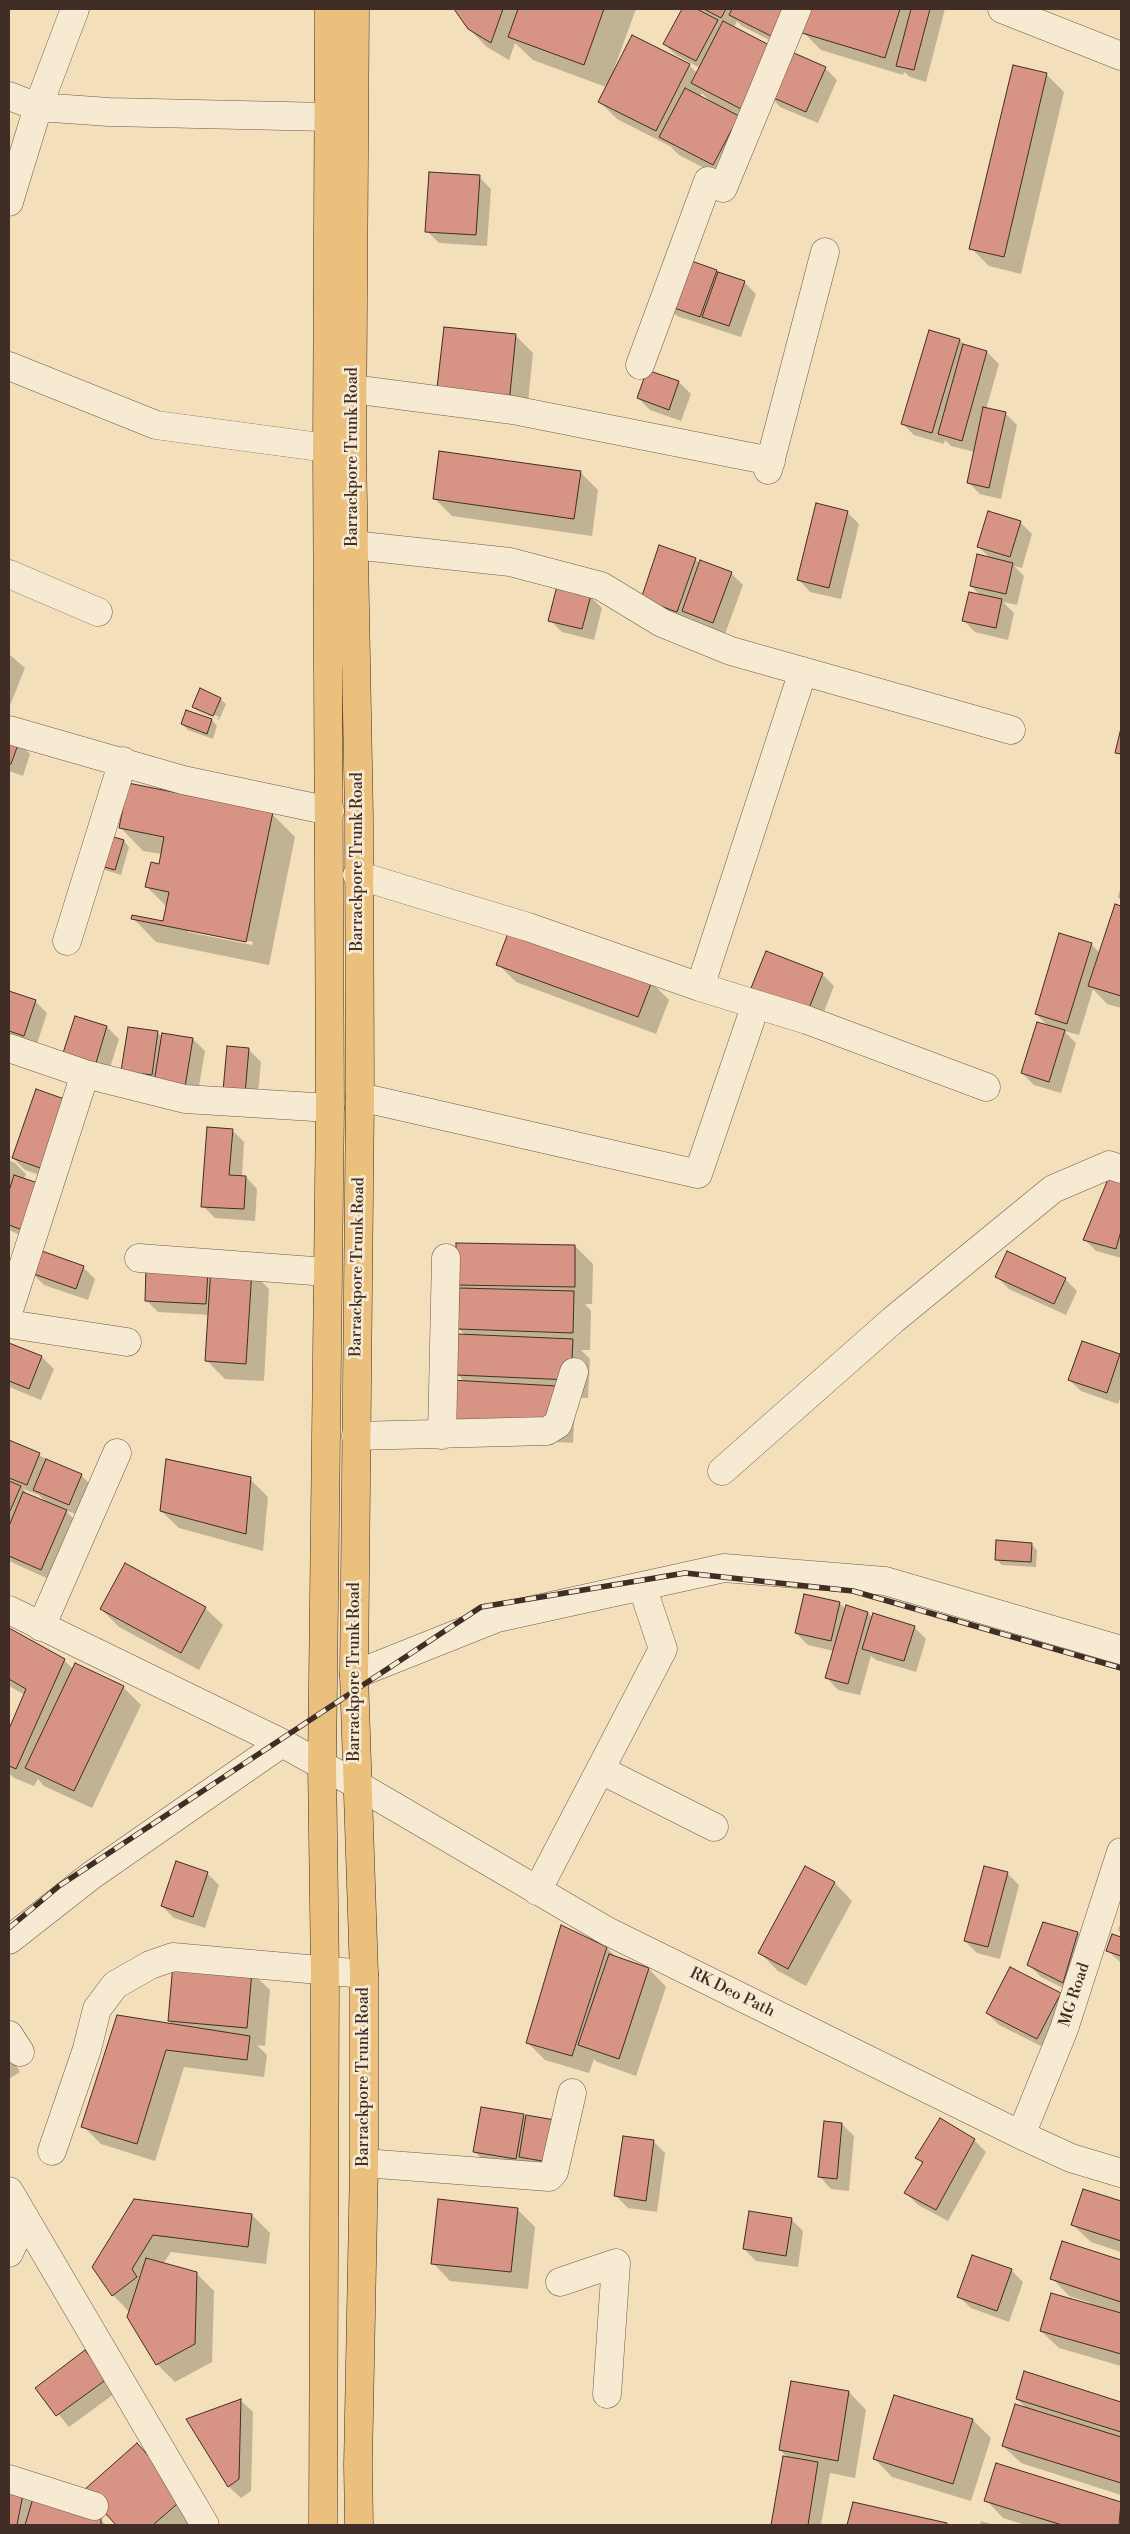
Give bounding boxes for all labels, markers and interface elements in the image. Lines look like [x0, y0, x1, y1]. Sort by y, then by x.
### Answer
street label: Barrackpore Trunk Road [343, 367, 363, 547]
street label: Barrackpore Trunk Road [348, 772, 368, 952]
street label: Barrackpore Trunk Road [347, 1177, 369, 1357]
street label: Barrackpore Trunk Road [345, 1582, 365, 1762]
street label: MG Road [1056, 1960, 1094, 2030]
street label: RK Deo Path [686, 1964, 778, 2022]
street label: Barrackpore Trunk Road [354, 1987, 374, 2167]

